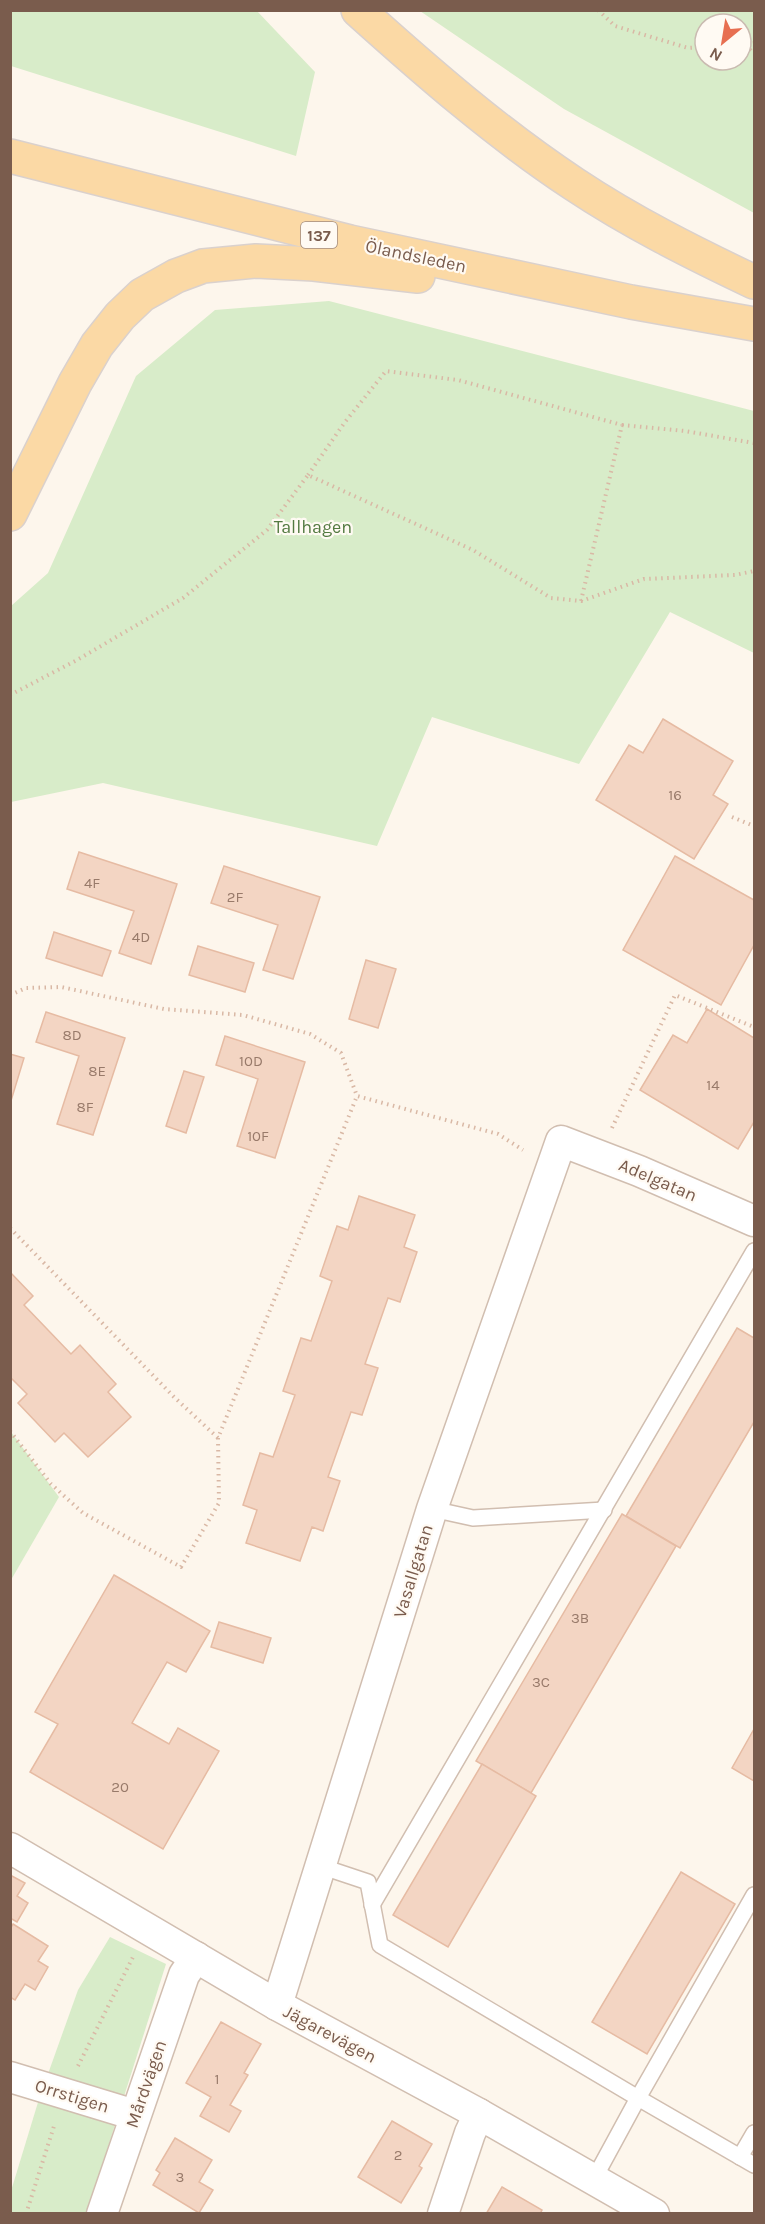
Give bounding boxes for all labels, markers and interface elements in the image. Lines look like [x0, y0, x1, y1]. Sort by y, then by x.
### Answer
north arrow [693, 12, 753, 72]
text: N [706, 43, 725, 66]
road number: 137 [301, 222, 337, 248]
street label: Ölandsleden [364, 235, 468, 277]
park label: Tallhagen [274, 516, 352, 538]
house number: 16 [668, 786, 682, 804]
house number: 4F [84, 874, 100, 892]
house number: 2F [227, 888, 243, 906]
house number: 4D [132, 928, 150, 946]
house number: 8D [62, 1026, 82, 1044]
house number: 10D [239, 1052, 263, 1070]
house number: 8E [88, 1062, 106, 1080]
house number: 14 [706, 1076, 720, 1094]
house number: 8F [76, 1098, 94, 1116]
house number: 10F [247, 1127, 269, 1145]
street label: Adelgatan [616, 1154, 700, 1206]
street label: Vasallgatan [388, 1522, 438, 1620]
house number: 3B [571, 1609, 589, 1627]
house number: 3C [532, 1673, 550, 1691]
house number: 20 [111, 1778, 129, 1796]
street label: Jägarevägen [280, 2000, 380, 2068]
street label: Mårdvägen [121, 2037, 171, 2131]
house number: 1 [215, 2070, 219, 2088]
street label: Orrstigen [32, 2074, 112, 2118]
house number: 2 [394, 2146, 402, 2164]
house number: 3 [176, 2168, 184, 2186]

